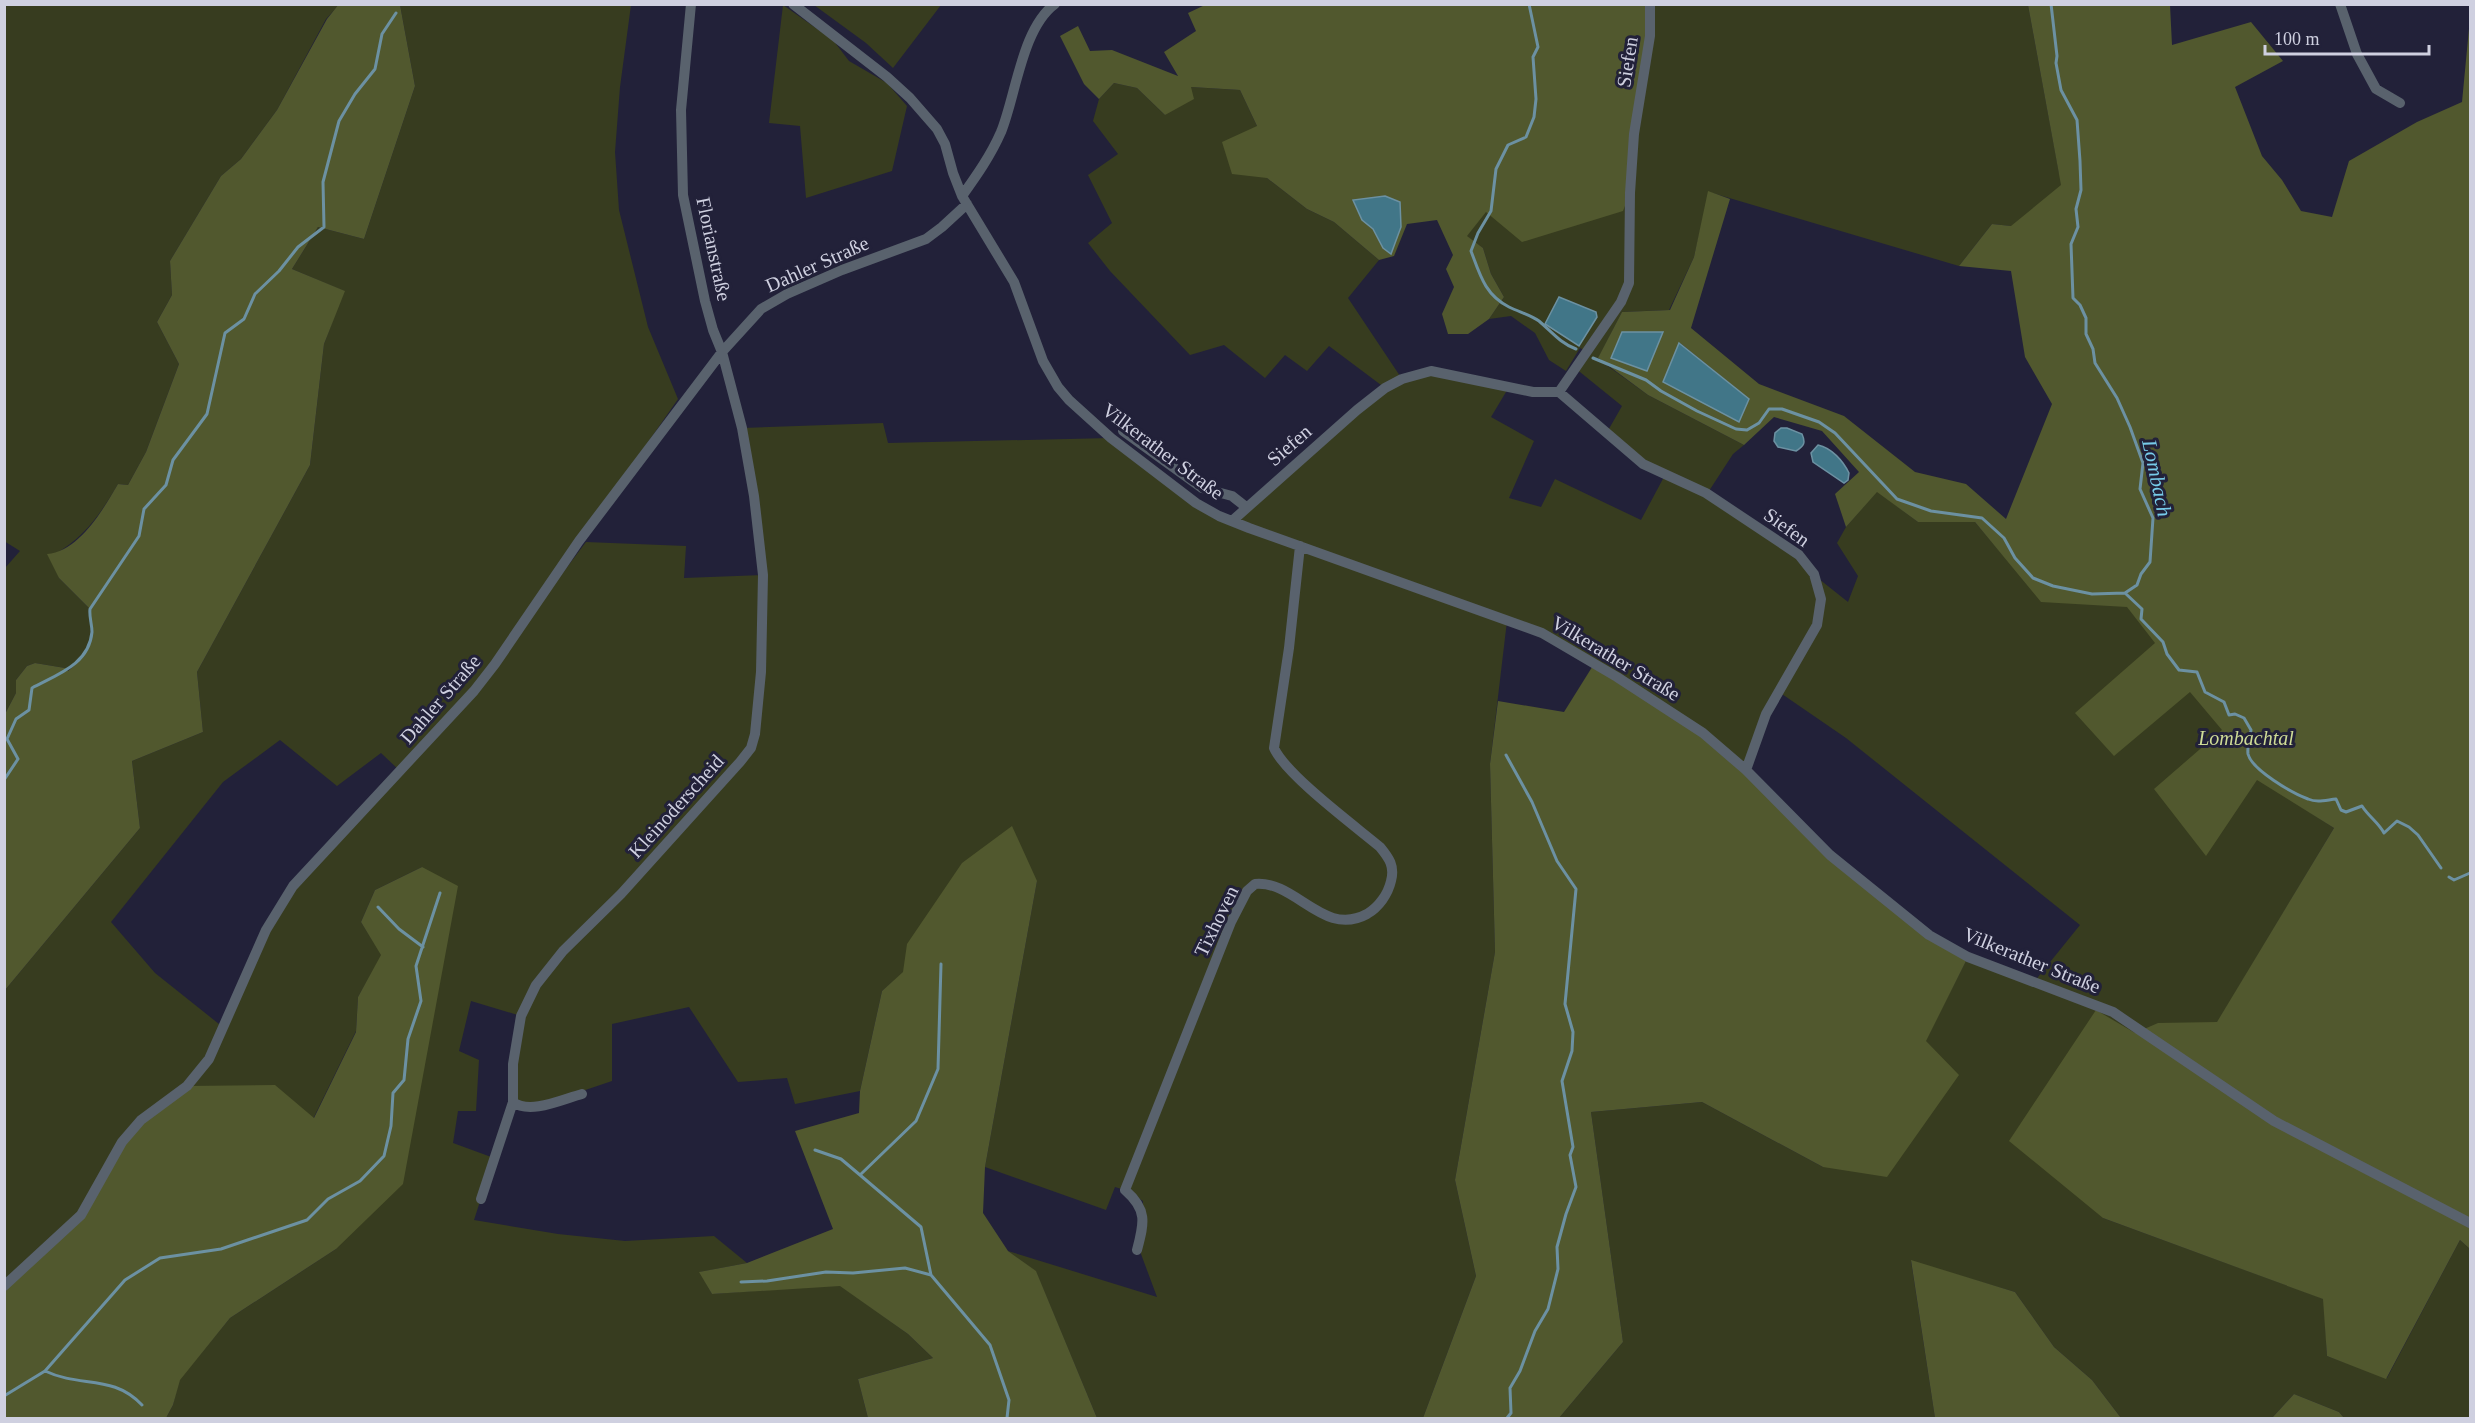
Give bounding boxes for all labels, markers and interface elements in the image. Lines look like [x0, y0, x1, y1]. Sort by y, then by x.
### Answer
scale bar [2265, 18, 2428, 56]
text: 100 m [2274, 29, 2320, 49]
street label: Siefen [1612, 35, 1642, 89]
street label: Florianstraße [692, 195, 736, 303]
street label: Dahler Straße [762, 231, 872, 297]
street label: Vilkerather Straße [1098, 398, 1228, 504]
street label: Siefen [1263, 420, 1315, 470]
water label: Lombach [2137, 436, 2177, 519]
street label: Siefen [1760, 503, 1814, 551]
street label: Vilkerather Straße [1548, 611, 1684, 705]
street label: Dahler Straße [395, 650, 485, 748]
park label: Lombachtal [2197, 727, 2294, 749]
street label: Kleinoderscheid [624, 750, 728, 862]
street label: Tixhoven [1189, 882, 1243, 960]
street label: Vilkerather Straße [1960, 922, 2104, 998]

